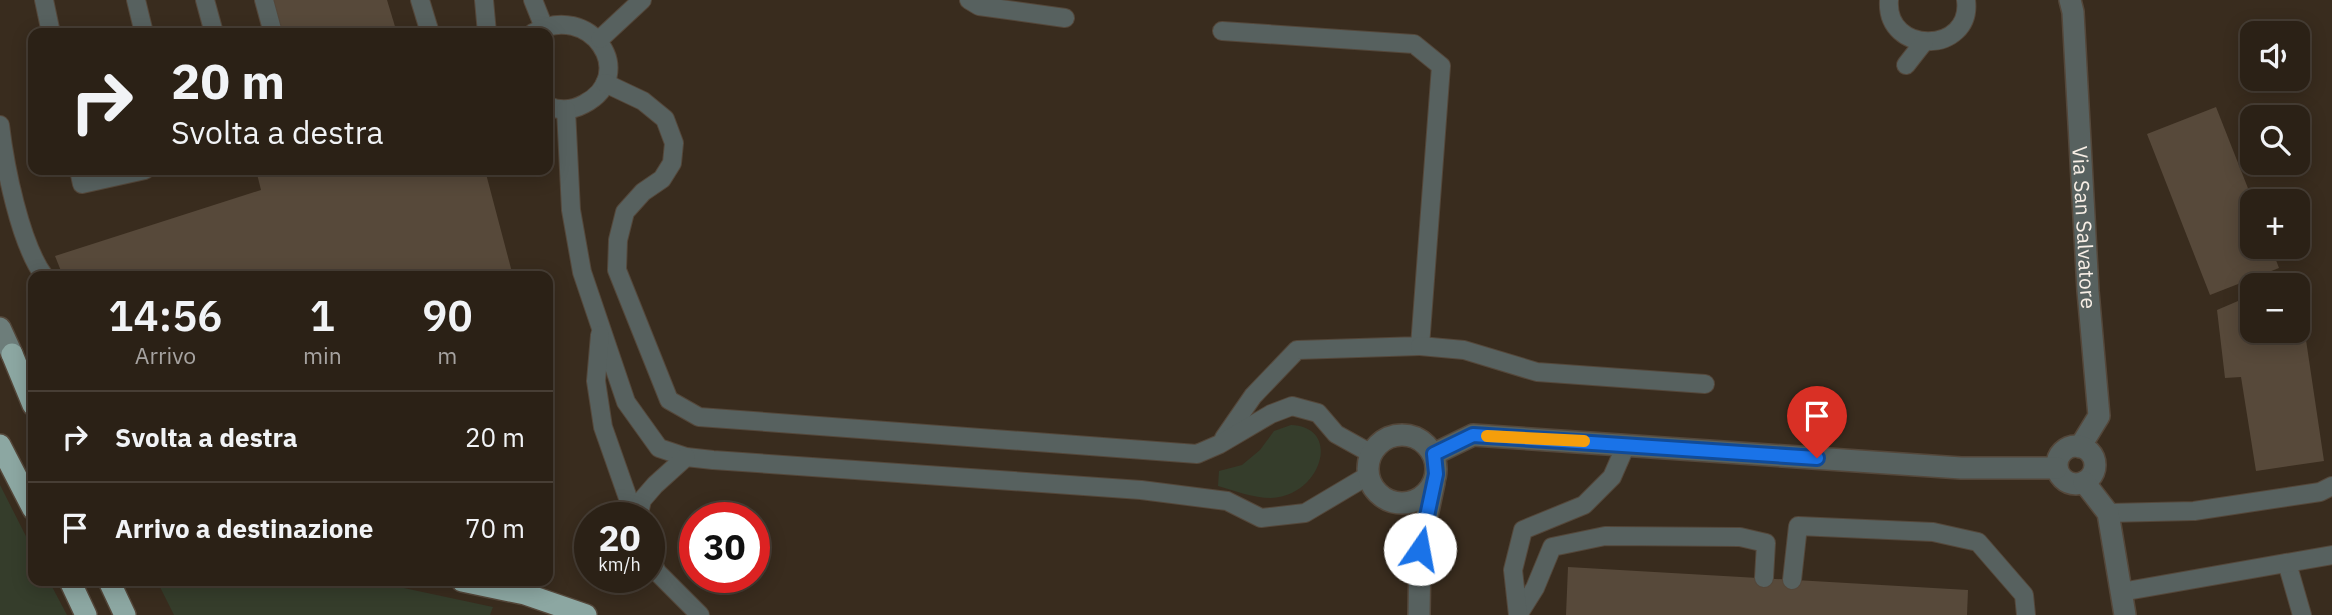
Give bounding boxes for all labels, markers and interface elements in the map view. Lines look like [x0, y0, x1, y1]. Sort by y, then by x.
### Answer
map controls [2240, 21, 2310, 343]
button: sound [2240, 21, 2310, 91]
text: 20 m [171, 49, 285, 112]
icon: right [56, 56, 147, 147]
button: search [2240, 105, 2310, 175]
text: Svolta a destra [171, 111, 383, 153]
street label: Via San Salvatore [2066, 145, 2104, 310]
button: + [2240, 189, 2310, 259]
button: − [2240, 273, 2310, 343]
text: 14:56 [108, 288, 223, 343]
text: 1 [310, 288, 335, 343]
text: 90 [422, 288, 473, 343]
text: Arrivo [135, 340, 196, 370]
text: min [303, 340, 342, 370]
text: m [437, 340, 457, 370]
pin [1787, 386, 1847, 458]
icon: arrive [1798, 397, 1836, 435]
icon: right [56, 418, 94, 456]
text: Svolta a destra [115, 420, 297, 454]
text: 20 m [465, 420, 525, 454]
speed limit sign: 30 [679, 502, 770, 593]
icon: arrive [56, 509, 94, 547]
text: Arrivo a destinazione [115, 511, 373, 545]
text: 70 m [465, 511, 525, 545]
position arrow [1383, 512, 1457, 586]
text: 20 [598, 515, 641, 561]
text: km/h [598, 553, 641, 576]

